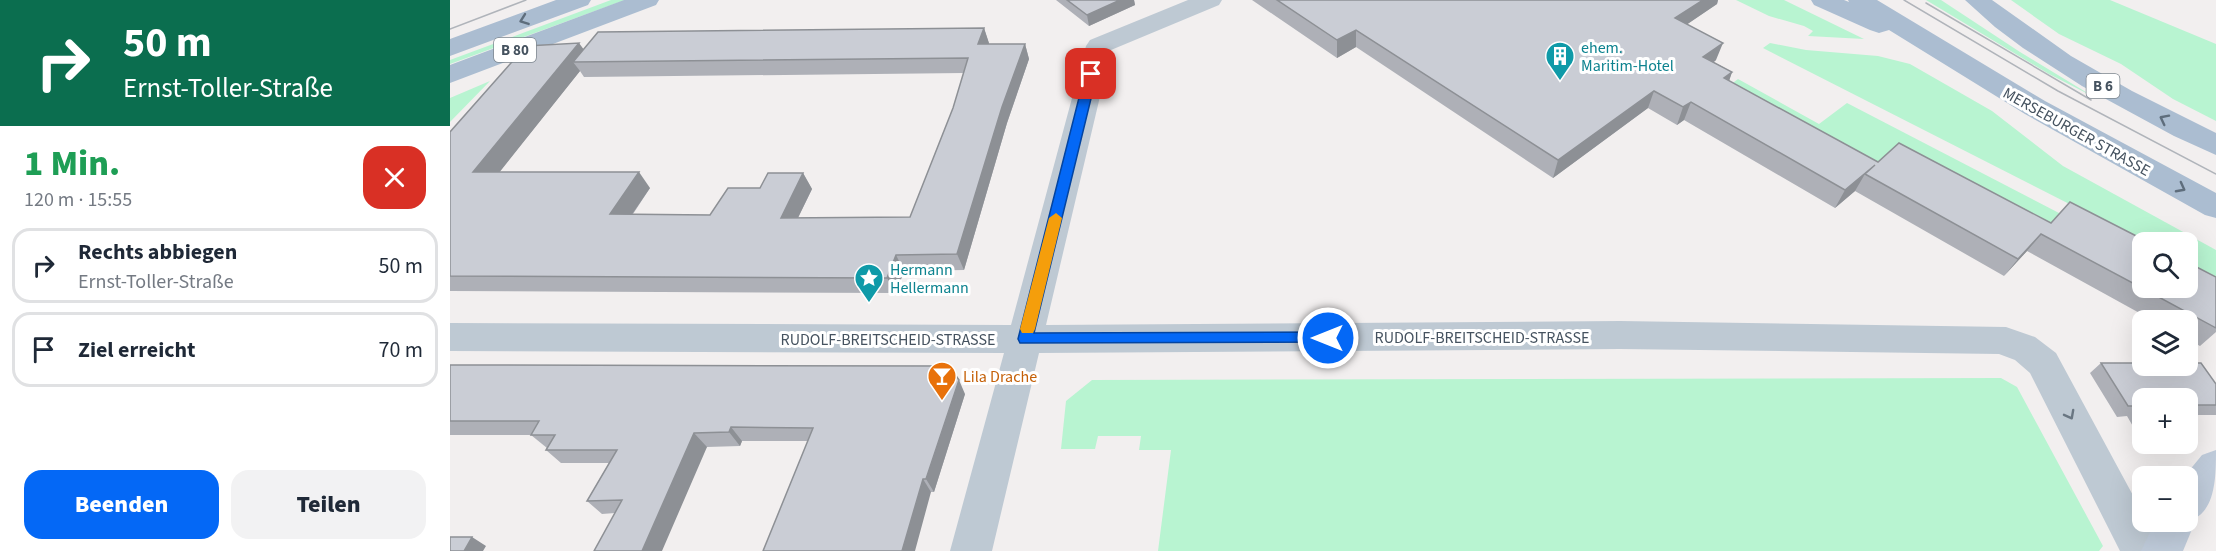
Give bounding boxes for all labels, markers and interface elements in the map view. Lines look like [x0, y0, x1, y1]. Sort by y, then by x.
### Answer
text: 50 m [123, 13, 212, 73]
one-way arrow [519, 13, 530, 25]
icon: right [24, 24, 102, 102]
place label: ehem. Maritim-Hotel [1581, 37, 1674, 77]
road number: B 80 [494, 38, 536, 62]
building icon: ehem. Maritim-Hotel [1544, 40, 1576, 82]
pin [1065, 48, 1116, 99]
icon: arrive [1074, 57, 1107, 90]
text: Ernst-Toller-Straße [123, 69, 333, 108]
road number: B 6 [2086, 74, 2120, 98]
street label: MERSEBURGER STRASSE [1999, 82, 2154, 182]
one-way arrow [2159, 115, 2170, 126]
text: 1 Min. [24, 138, 120, 189]
button: close [363, 146, 426, 209]
one-way arrow [2175, 181, 2185, 192]
text: 120 m · 15:55 [24, 186, 132, 214]
map controls [2132, 232, 2198, 532]
button: search [2132, 232, 2198, 298]
text: Rechts abbiegen [78, 236, 237, 268]
icon: right [27, 249, 60, 282]
text: 50 m [378, 250, 423, 282]
place label: Hermann Hellermann [890, 259, 969, 299]
place icon: Hermann Hellermann [853, 262, 885, 304]
text: Ernst-Toller-Straße [78, 268, 234, 296]
position arrow [1296, 306, 1360, 370]
button: layers [2132, 310, 2198, 376]
street label: RUDOLF-BREITSCHEID-STRASSE [1375, 327, 1589, 349]
street label: RUDOLF-BREITSCHEID-STRASSE [781, 329, 995, 351]
icon: arrive [27, 333, 60, 366]
text: Ziel erreicht [78, 334, 196, 366]
text: 70 m [378, 334, 423, 366]
bar icon: Lila Drache [926, 360, 958, 402]
place label: Lila Drache [963, 366, 1037, 388]
button: + [2132, 388, 2198, 454]
one-way arrow [2063, 408, 2074, 419]
button: − [2132, 466, 2198, 532]
button: Beenden [24, 470, 219, 539]
button: Teilen [231, 470, 426, 539]

